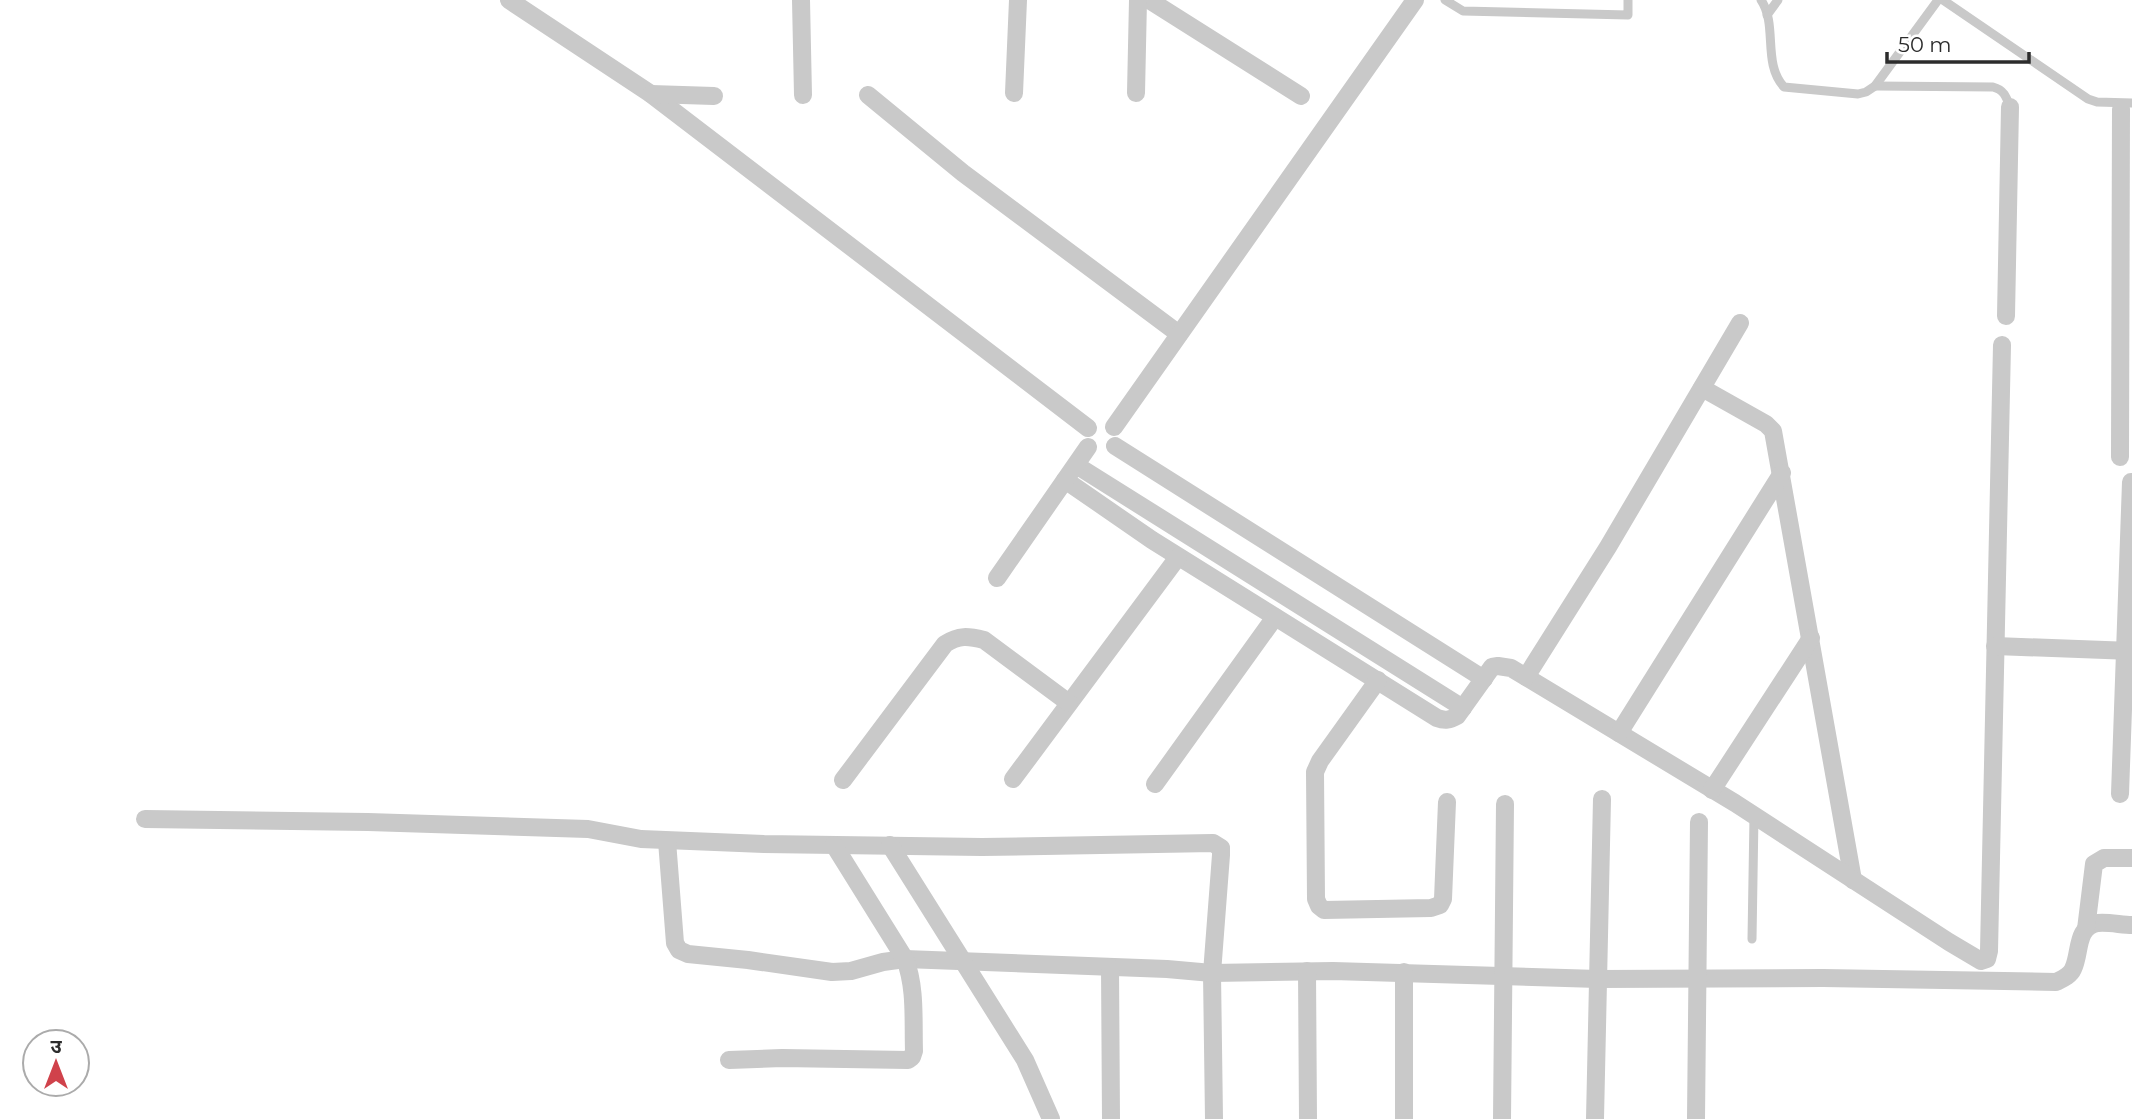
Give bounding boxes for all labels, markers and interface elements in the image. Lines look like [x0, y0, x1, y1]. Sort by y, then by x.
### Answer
scale bar [1887, 21, 2029, 65]
text: 50 m [1898, 32, 1952, 57]
north arrow [21, 1028, 91, 1098]
text: उ [50, 1035, 62, 1058]

